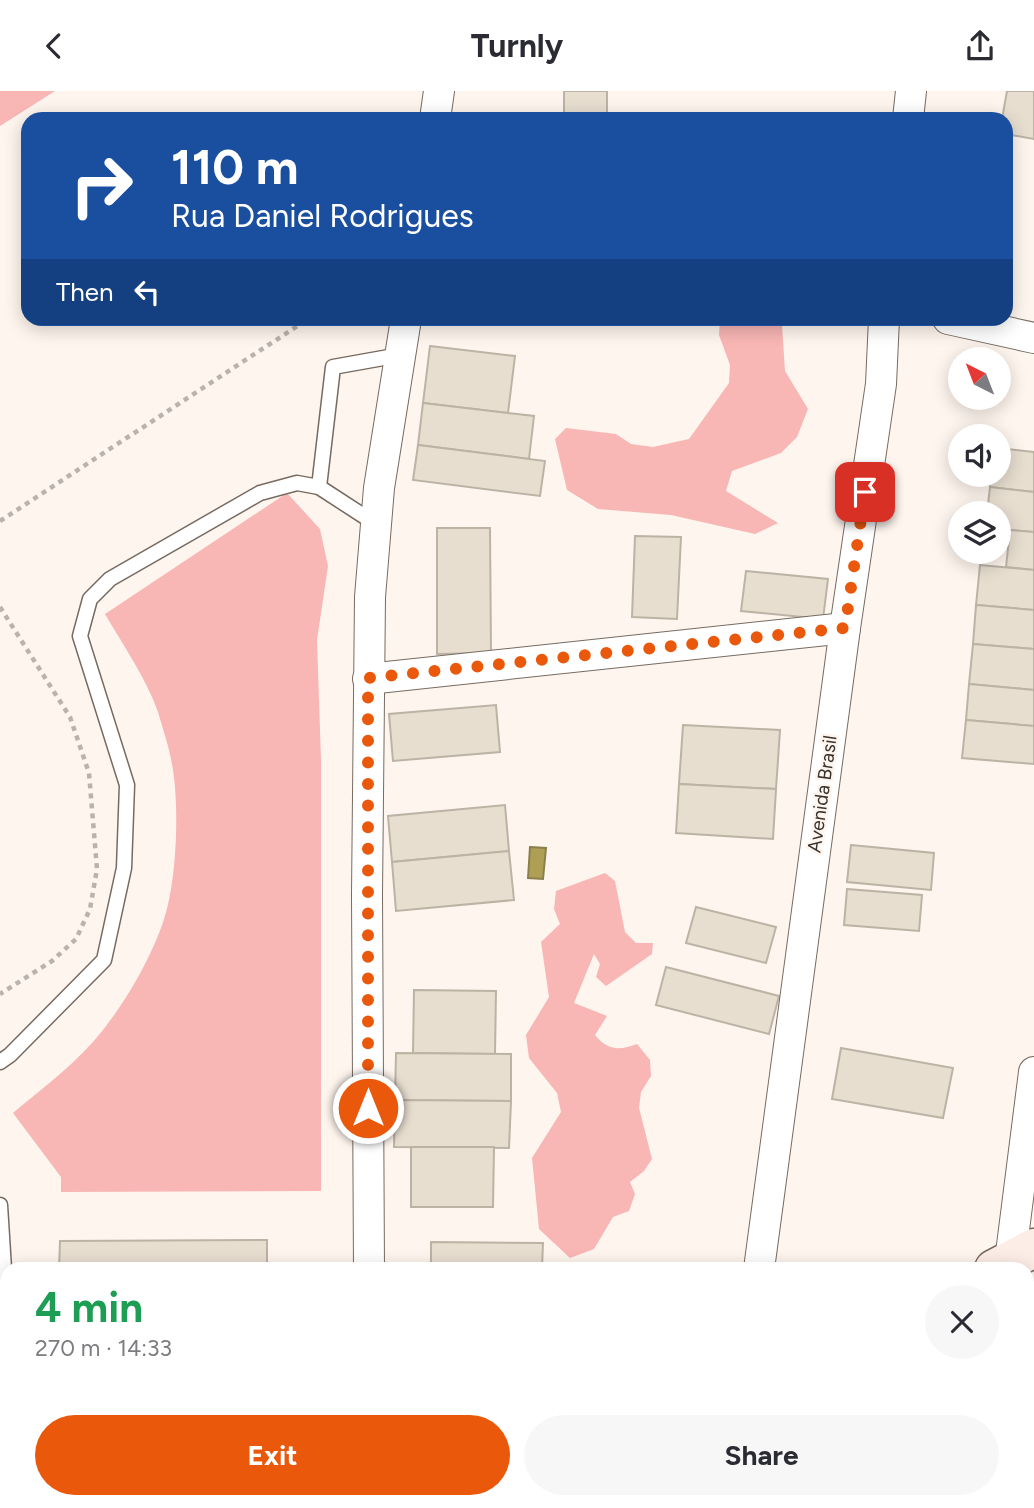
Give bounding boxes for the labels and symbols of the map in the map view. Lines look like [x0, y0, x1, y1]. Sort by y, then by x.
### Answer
north arrow [948, 347, 1012, 409]
pin [835, 462, 895, 522]
street label: Avenida Brasil [802, 734, 842, 854]
position arrow [331, 1071, 405, 1145]

